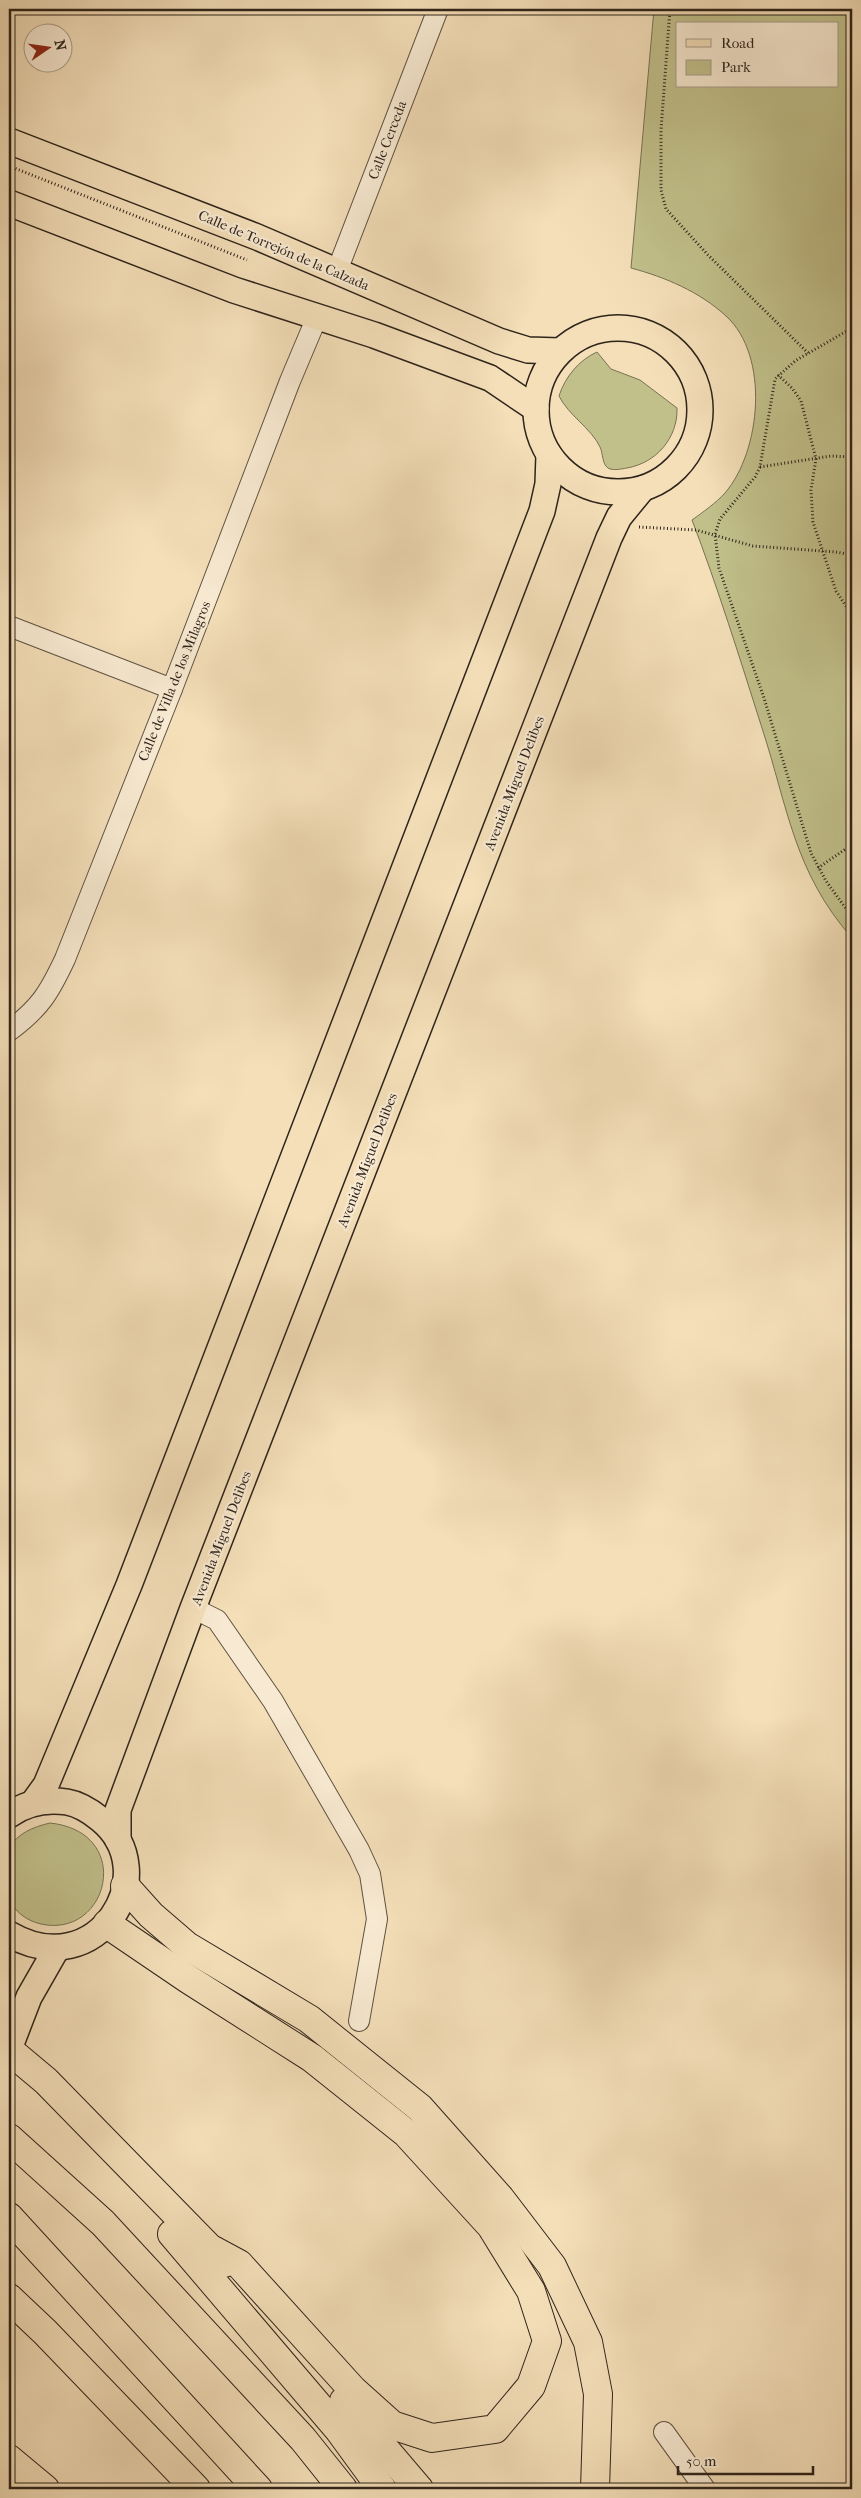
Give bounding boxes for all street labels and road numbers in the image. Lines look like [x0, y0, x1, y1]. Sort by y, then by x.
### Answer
street label: Calle Cerceda [365, 98, 410, 182]
street label: Calle de Torrejón de la Calzada [196, 207, 372, 294]
street label: Calle de Villa de los Milagros [135, 599, 214, 764]
street label: Avenida Miguel Delibes [481, 713, 548, 854]
street label: Avenida Miguel Delibes [334, 1090, 401, 1231]
street label: Avenida Miguel Delibes [188, 1468, 255, 1609]

